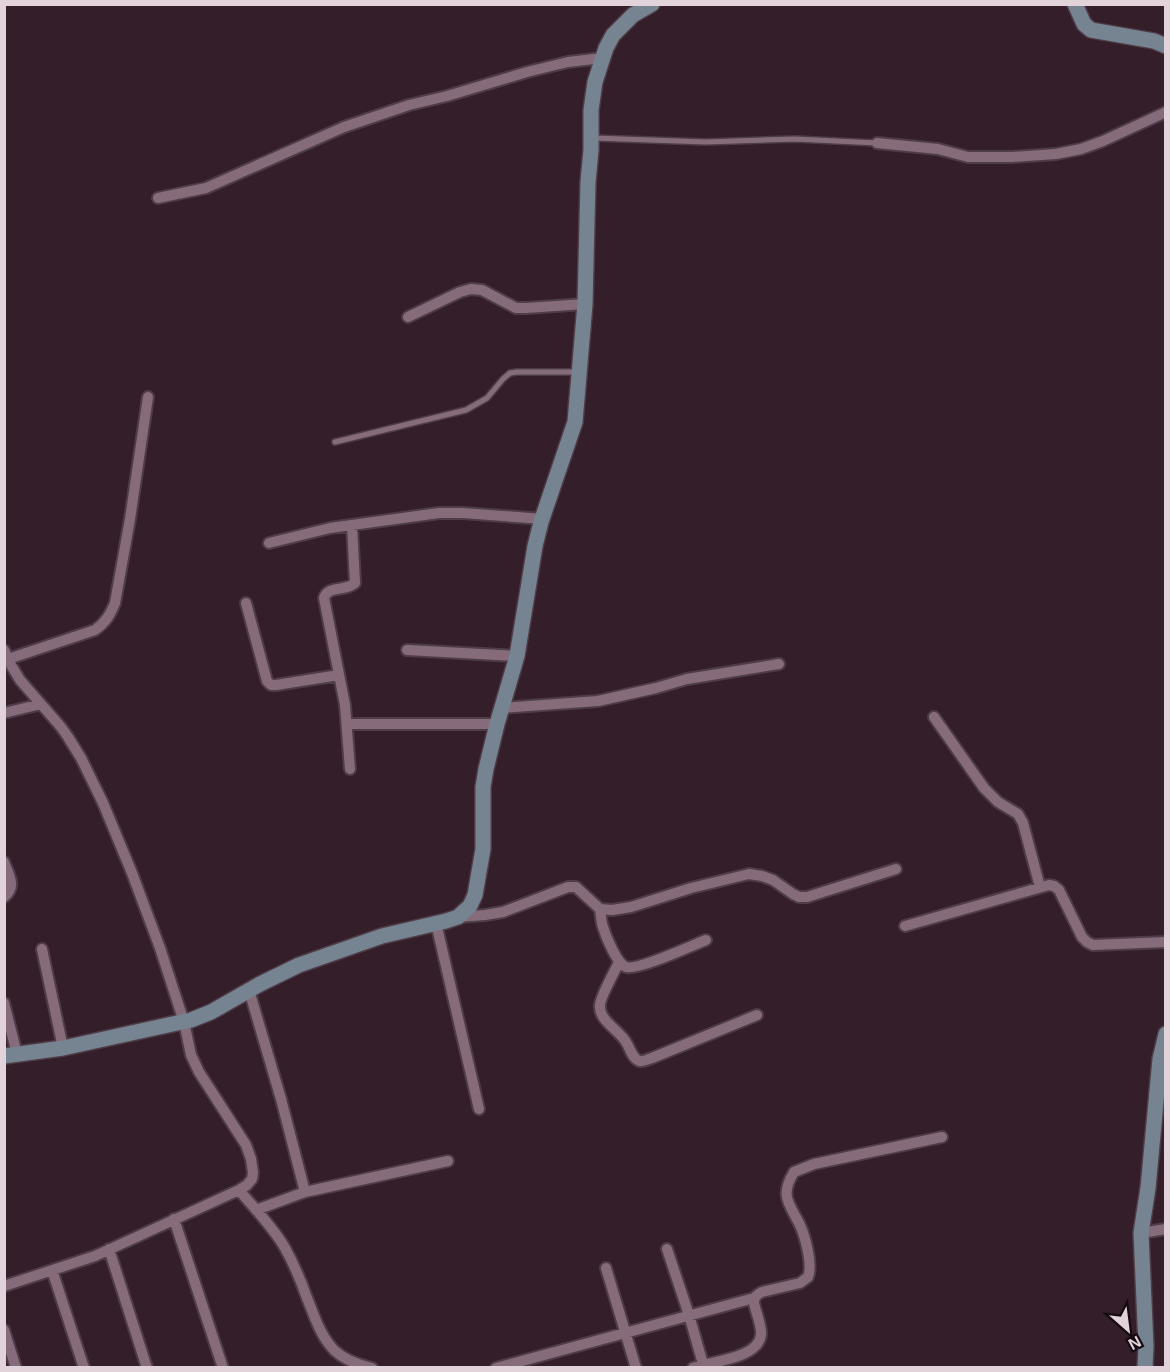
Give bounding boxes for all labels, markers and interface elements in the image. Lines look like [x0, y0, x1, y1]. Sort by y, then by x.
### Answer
north arrow [1098, 1300, 1158, 1360]
text: N [1126, 1333, 1144, 1353]

